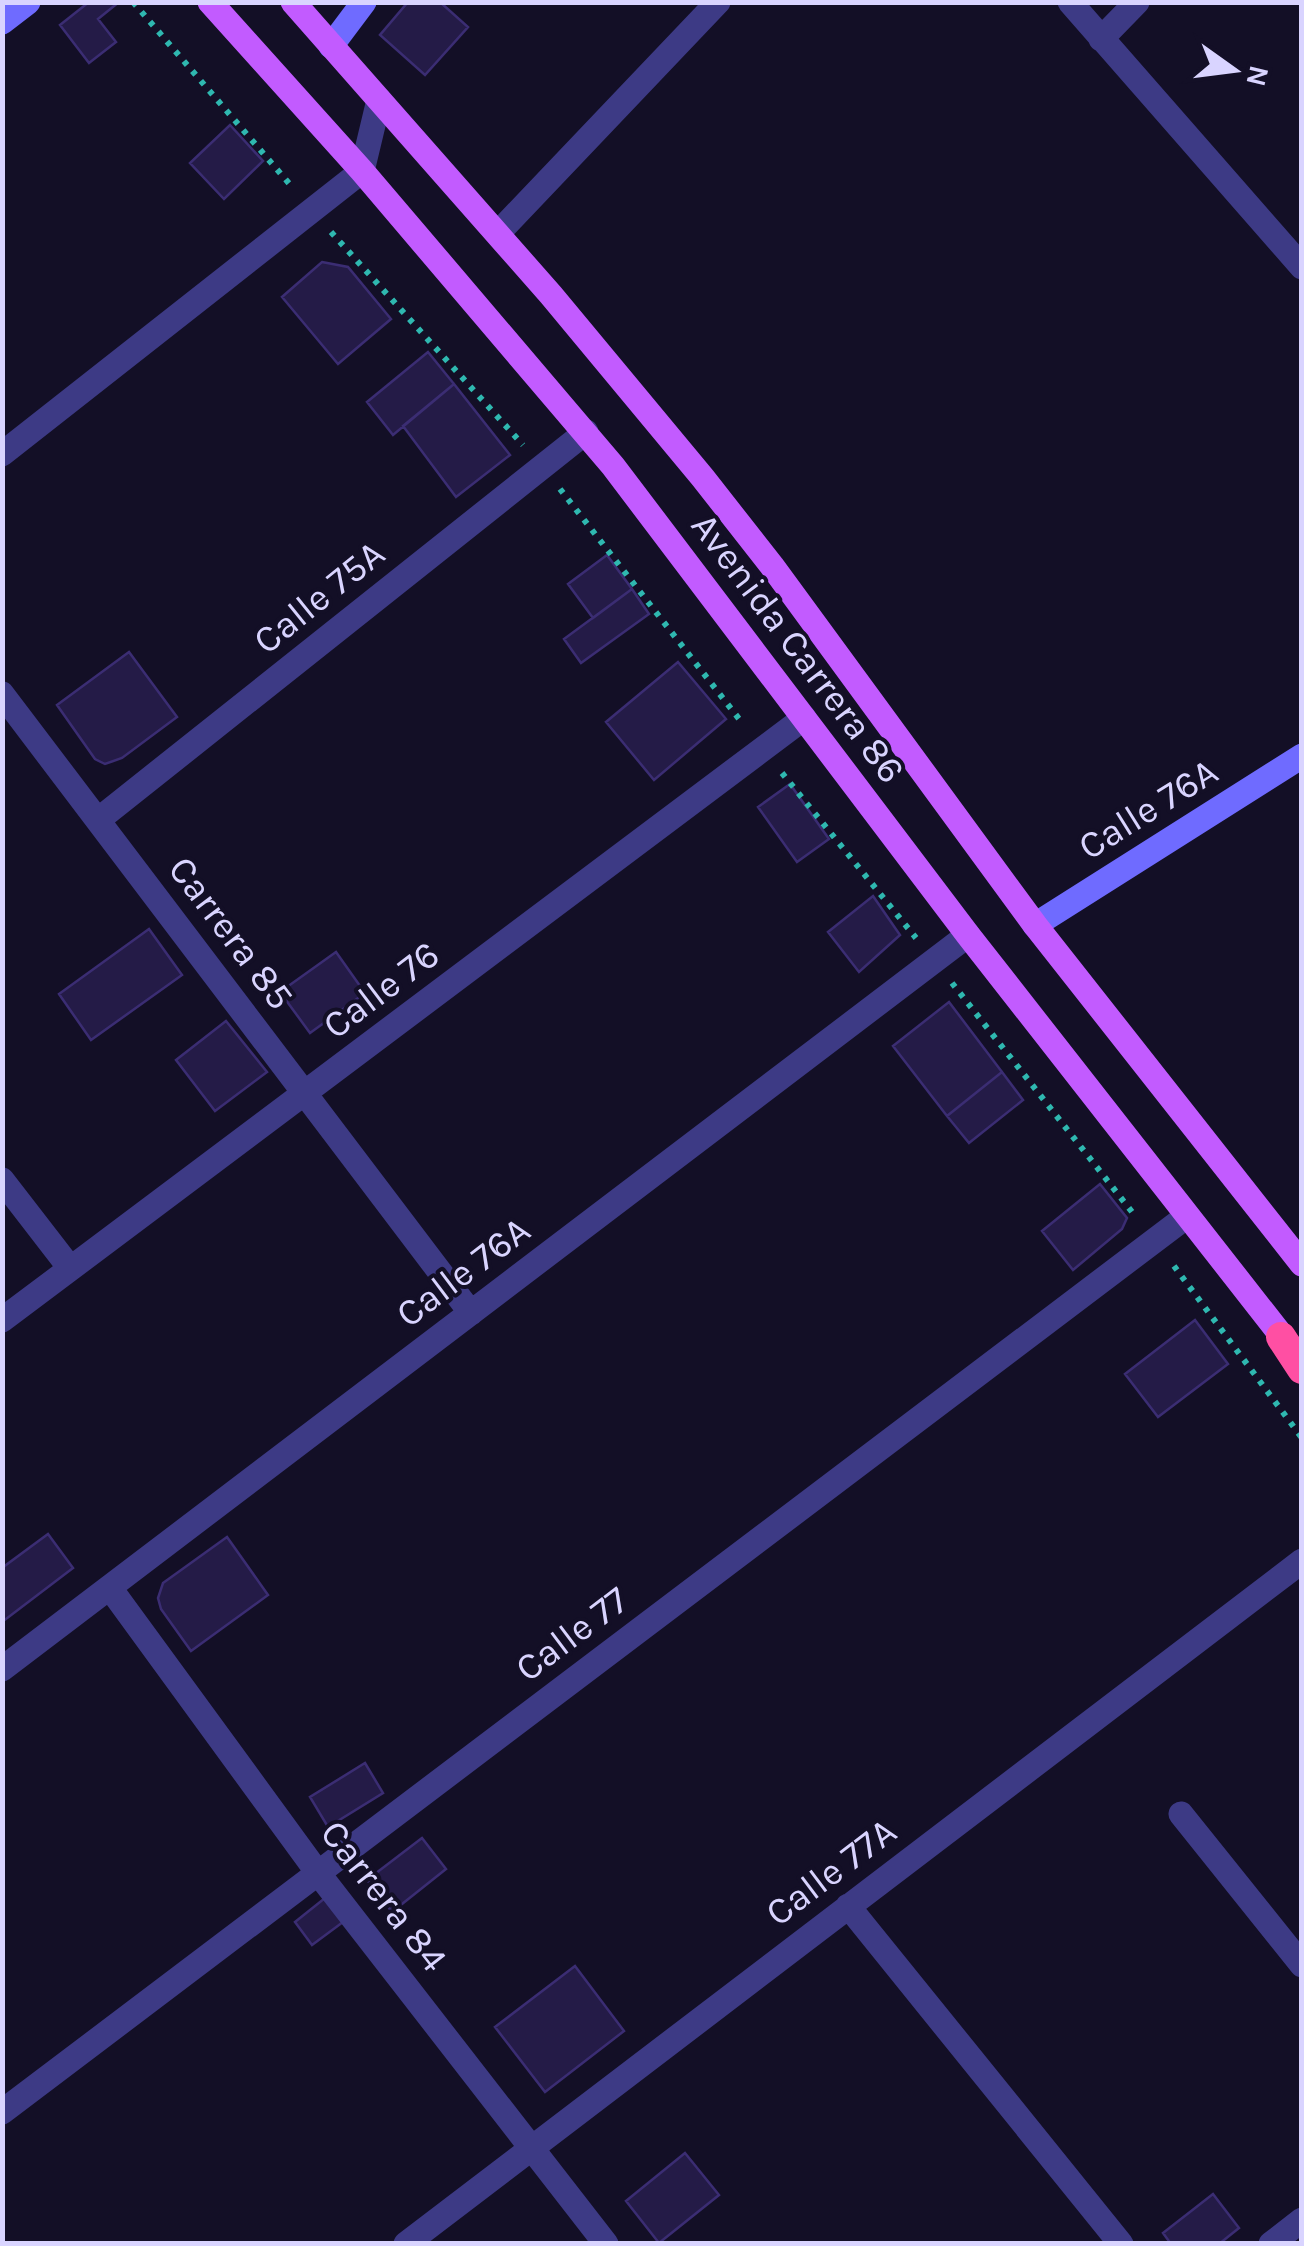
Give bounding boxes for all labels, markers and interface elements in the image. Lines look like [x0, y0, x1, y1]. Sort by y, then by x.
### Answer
north arrow [1184, 20, 1284, 120]
text: N [1239, 62, 1276, 90]
street label: Avenida Carrera 86 [682, 504, 914, 792]
street label: Calle 75A [245, 531, 393, 663]
street label: Calle 76A [1070, 749, 1226, 869]
street label: Carrera 85 [159, 848, 303, 1018]
street label: Calle 76 [314, 932, 448, 1048]
street label: Calle 76A [387, 1207, 539, 1337]
street label: Calle 77 [507, 1577, 637, 1691]
street label: Calle 77A [757, 1808, 905, 1936]
street label: Carrera 84 [311, 1811, 457, 1981]

